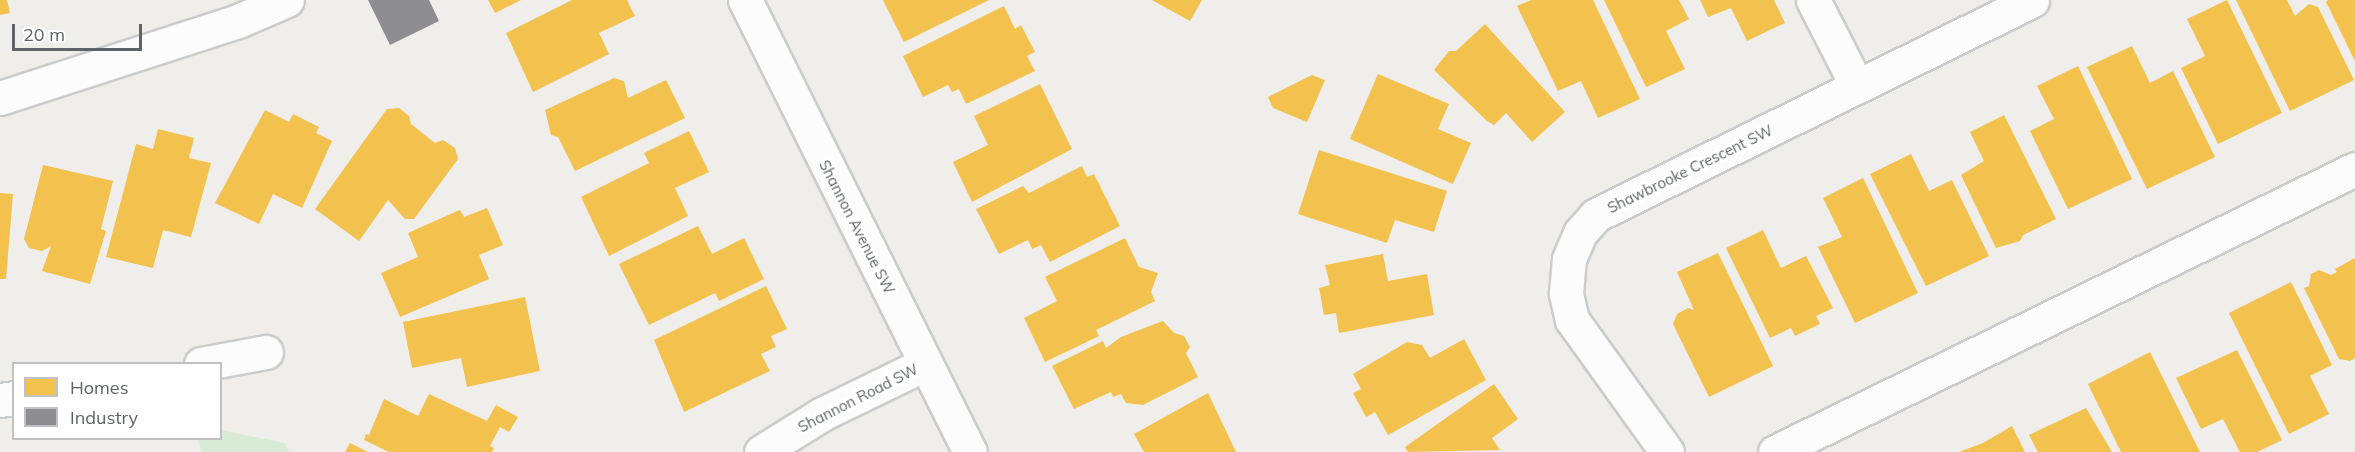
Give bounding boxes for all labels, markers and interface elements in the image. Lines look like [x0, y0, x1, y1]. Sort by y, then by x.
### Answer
scale bar [15, 12, 146, 50]
text: 20 m [23, 23, 65, 46]
street label: Shawbrooke Crescent SW [1604, 121, 1776, 217]
street label: Shannon Avenue SW [815, 157, 899, 297]
street label: Shannon Road SW [795, 360, 921, 436]
legend [12, 362, 222, 440]
text: Homes [70, 376, 129, 399]
text: Industry [70, 406, 138, 429]

